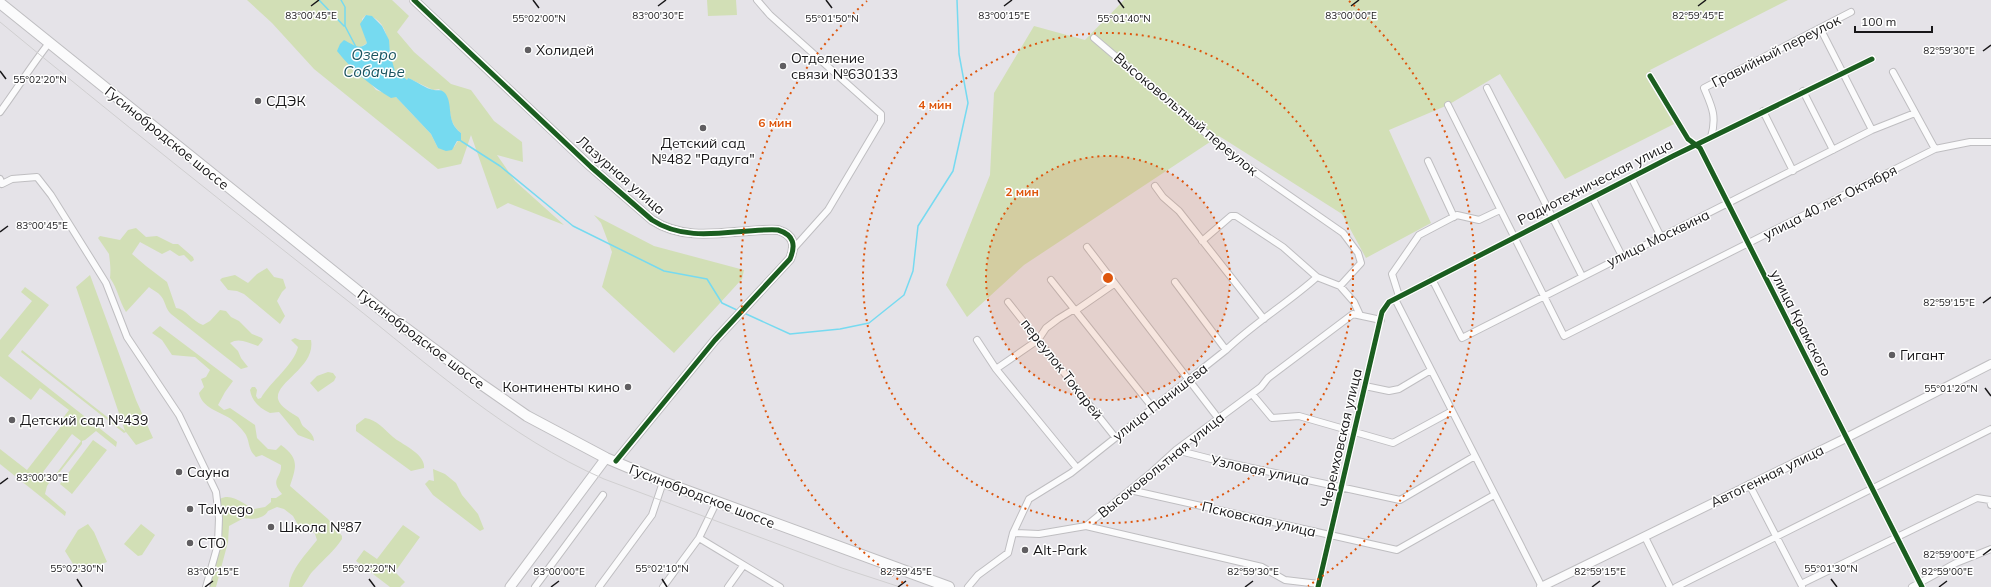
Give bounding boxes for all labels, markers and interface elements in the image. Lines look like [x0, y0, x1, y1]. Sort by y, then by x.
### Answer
scale bar [1855, 8, 1932, 34]
text: 83°00'45"E [285, 9, 337, 22]
text: 83°00'30"E [632, 9, 684, 22]
text: 83°00'15"E [978, 9, 1030, 22]
text: 83°00'00"E [1325, 9, 1377, 22]
text: 82°59'45"E [1672, 9, 1724, 22]
street label: Гравийный переулок [1709, 10, 1844, 91]
text: 55°02'00"N [512, 12, 566, 25]
text: 55°01'50"N [805, 12, 859, 25]
text: 55°01'40"N [1097, 12, 1151, 25]
text: 100 m [1861, 14, 1896, 29]
place label: Холидей [536, 41, 594, 59]
text: 82°59'30"E [1923, 44, 1975, 57]
water label: Озеро Собачье [343, 45, 405, 81]
marker: Холидей [523, 45, 533, 55]
street label: Высоковольтный переулок [1110, 48, 1262, 180]
place label: Отделение связи №630133 [791, 49, 898, 83]
marker: Отделение связи №630133 [778, 61, 788, 71]
text: 55°02'20"N [13, 73, 67, 86]
street label: Гусинобродское шоссе [101, 82, 233, 194]
place label: СДЭК [266, 92, 306, 110]
marker: СДЭК [253, 96, 263, 106]
text: 4 мин [918, 97, 952, 112]
text: 6 мин [758, 115, 792, 130]
marker: Детский сад №482 "Радуга" [698, 123, 708, 133]
street label: Лазурная улица [573, 132, 669, 218]
place label: Детский сад №482 "Радуга" [651, 134, 755, 168]
street label: Радиотехническая улица [1514, 135, 1676, 229]
street label: улица 40 лет Октября [1760, 160, 1900, 244]
text: 2 мин [1005, 184, 1039, 199]
street label: улица Москвина [1604, 205, 1712, 271]
text: 83°00'45"E [16, 219, 68, 232]
street label: улица Крамского [1766, 267, 1836, 379]
centre of rings [1101, 271, 1115, 285]
street label: Гусинобродское шоссе [354, 285, 488, 393]
text: 82°59'15"E [1923, 296, 1975, 309]
street label: переулок Токарей [1017, 315, 1107, 423]
place label: Гигант [1900, 346, 1945, 364]
marker: Гигант [1887, 350, 1897, 360]
street label: улица Панишева [1109, 359, 1211, 445]
street label: Черемховская улица [1316, 367, 1366, 509]
place label: Континенты кино [502, 378, 620, 396]
marker: Континенты кино [623, 382, 633, 392]
text: 55°01'20"N [1924, 382, 1978, 395]
street label: Высоковольтная улица [1094, 408, 1228, 522]
place label: Детский сад №439 [20, 411, 148, 429]
marker: Детский сад №439 [7, 415, 17, 425]
street label: Автогенная улица [1707, 441, 1827, 511]
street label: Узловая улица [1208, 451, 1311, 489]
street label: Гусинобродское шоссе [626, 460, 778, 532]
place label: Сауна [187, 463, 229, 481]
marker: Сауна [174, 467, 184, 477]
text: 83°00'30"E [16, 471, 68, 484]
street label: Псковская улица [1200, 497, 1318, 541]
place label: Talwego [198, 500, 253, 518]
marker: Talwego [185, 504, 195, 514]
place label: Школа №87 [279, 518, 362, 536]
marker: Школа №87 [266, 522, 276, 532]
place label: СТО [198, 534, 226, 552]
marker: СТО [185, 538, 195, 548]
place label: Alt-Park [1033, 541, 1088, 559]
marker: Alt-Park [1020, 545, 1030, 555]
text: 82°59'00"E [1923, 548, 1975, 561]
text: 55°02'30"N [50, 562, 104, 575]
text: 55°02'20"N [342, 562, 396, 575]
text: 55°02'10"N [635, 562, 689, 575]
text: 55°01'30"N [1804, 562, 1858, 575]
text: 83°00'15"E [187, 565, 239, 578]
text: 83°00'00"E [533, 565, 585, 578]
text: 82°59'45"E [880, 565, 932, 578]
text: 82°59'30"E [1227, 565, 1279, 578]
text: 82°59'15"E [1574, 565, 1626, 578]
text: 82°59'00"E [1921, 565, 1973, 578]

